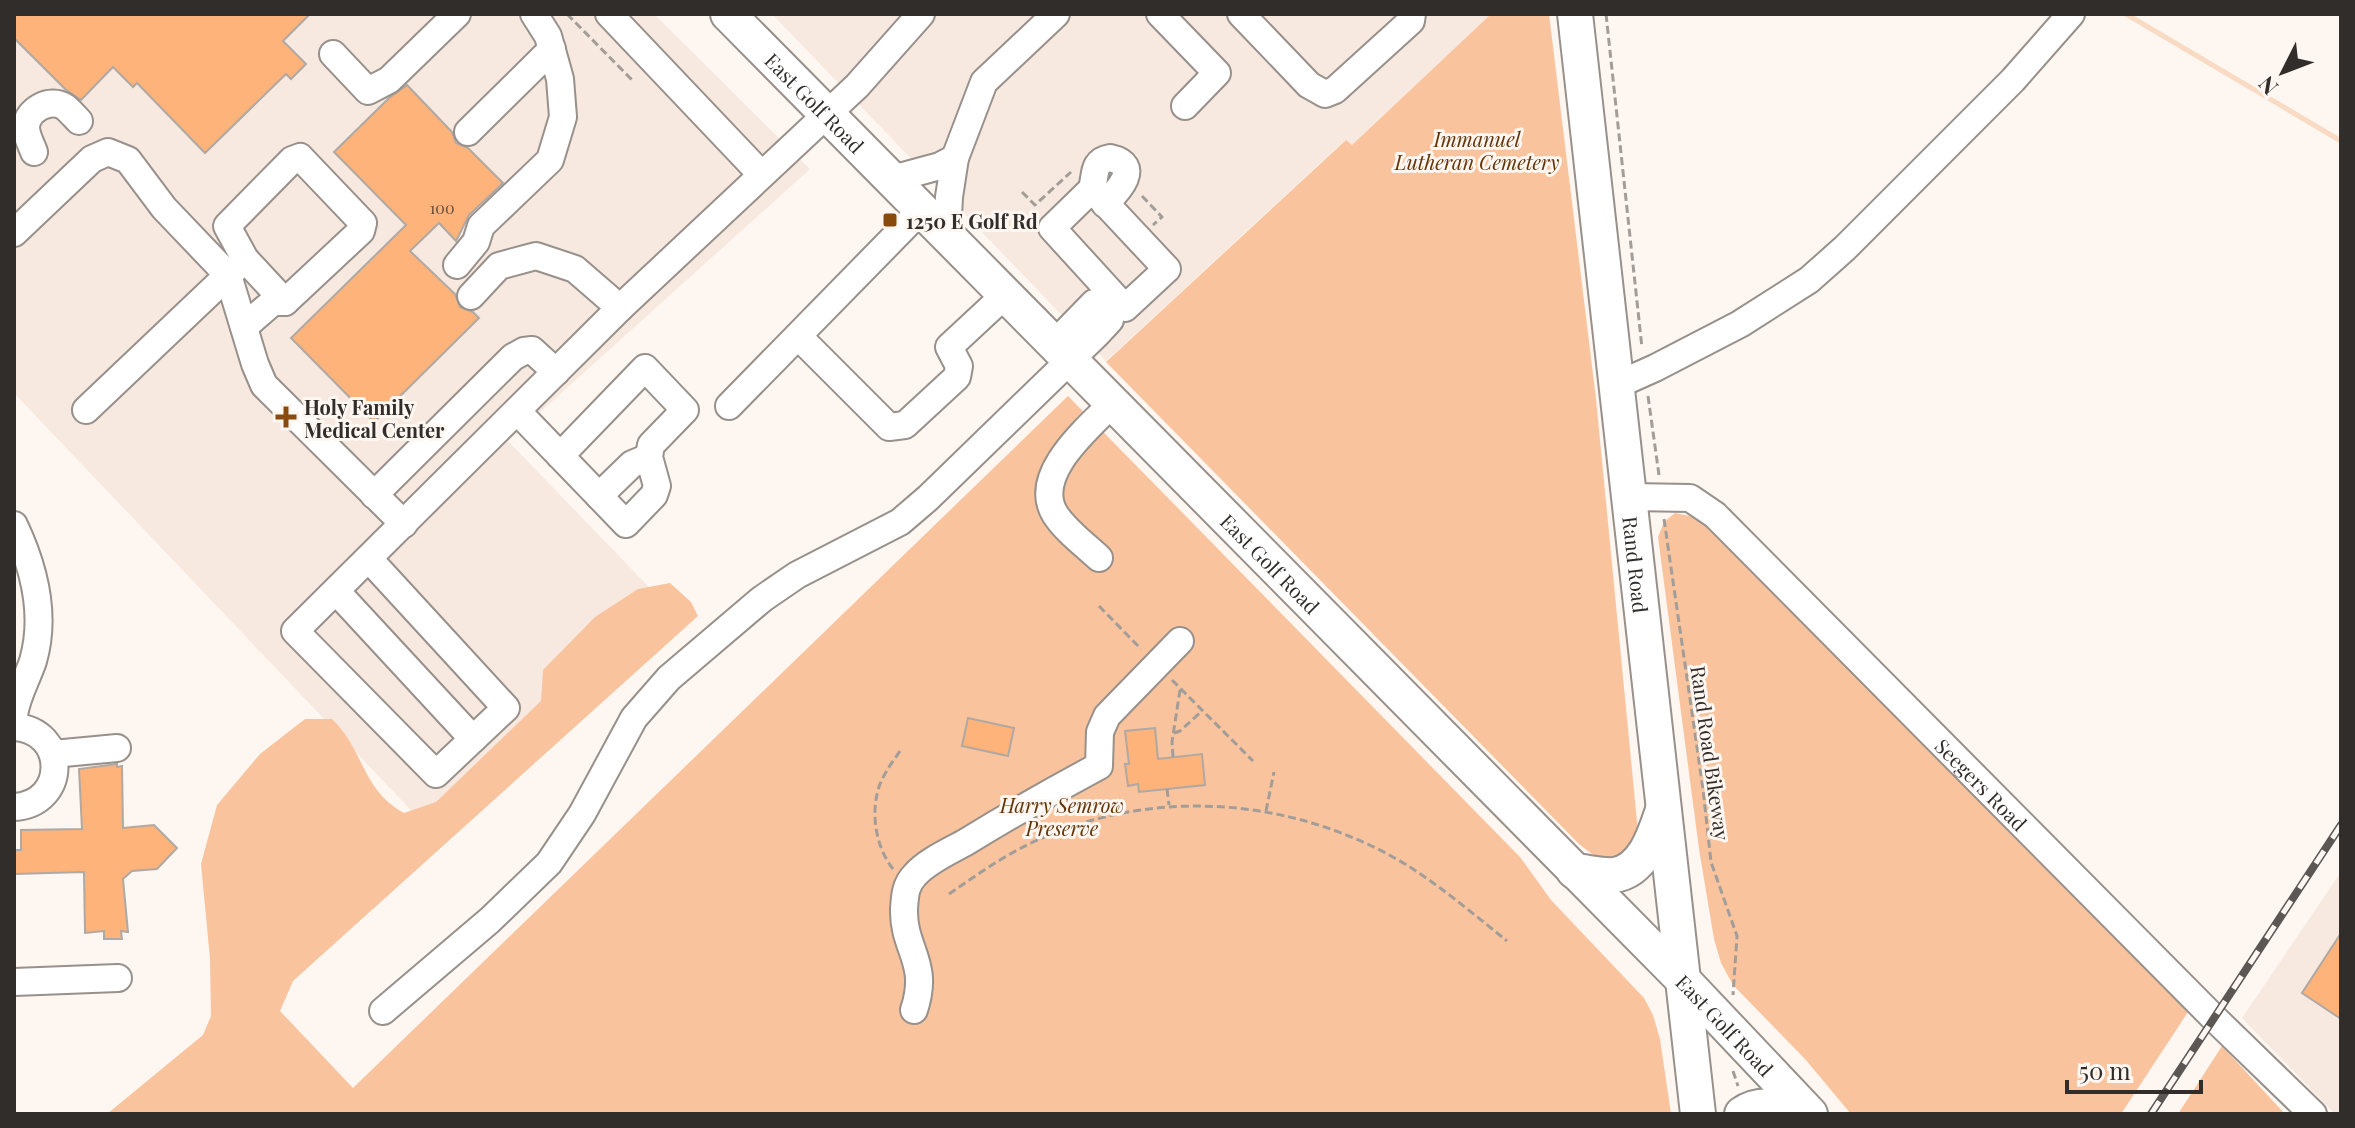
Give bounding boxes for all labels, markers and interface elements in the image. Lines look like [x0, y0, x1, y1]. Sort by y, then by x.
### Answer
north arrow [2243, 32, 2323, 112]
street label: East Golf Road [760, 46, 871, 158]
text: N [2251, 70, 2284, 102]
park label: Immanuel Lutheran Cemetery [1394, 125, 1560, 175]
house number: 100 [429, 197, 455, 218]
place label: 1250 E Golf Rd [906, 207, 1038, 234]
marker: 1250 E Golf Rd [881, 211, 899, 229]
place label: Holy Family Medical Center [304, 393, 445, 443]
marker: Holy Family Medical Center [275, 406, 297, 428]
street label: East Golf Road [1215, 507, 1327, 619]
street label: Rand Road [1618, 515, 1655, 615]
street label: Rand Road Bikeway [1685, 664, 1737, 842]
street label: Seegers Road [1930, 732, 2034, 836]
park label: Harry Semrow Preserve [999, 791, 1124, 841]
street label: East Golf Road [1671, 968, 1780, 1082]
scale bar [2067, 1044, 2201, 1094]
text: 50 m [2079, 1054, 2131, 1086]

